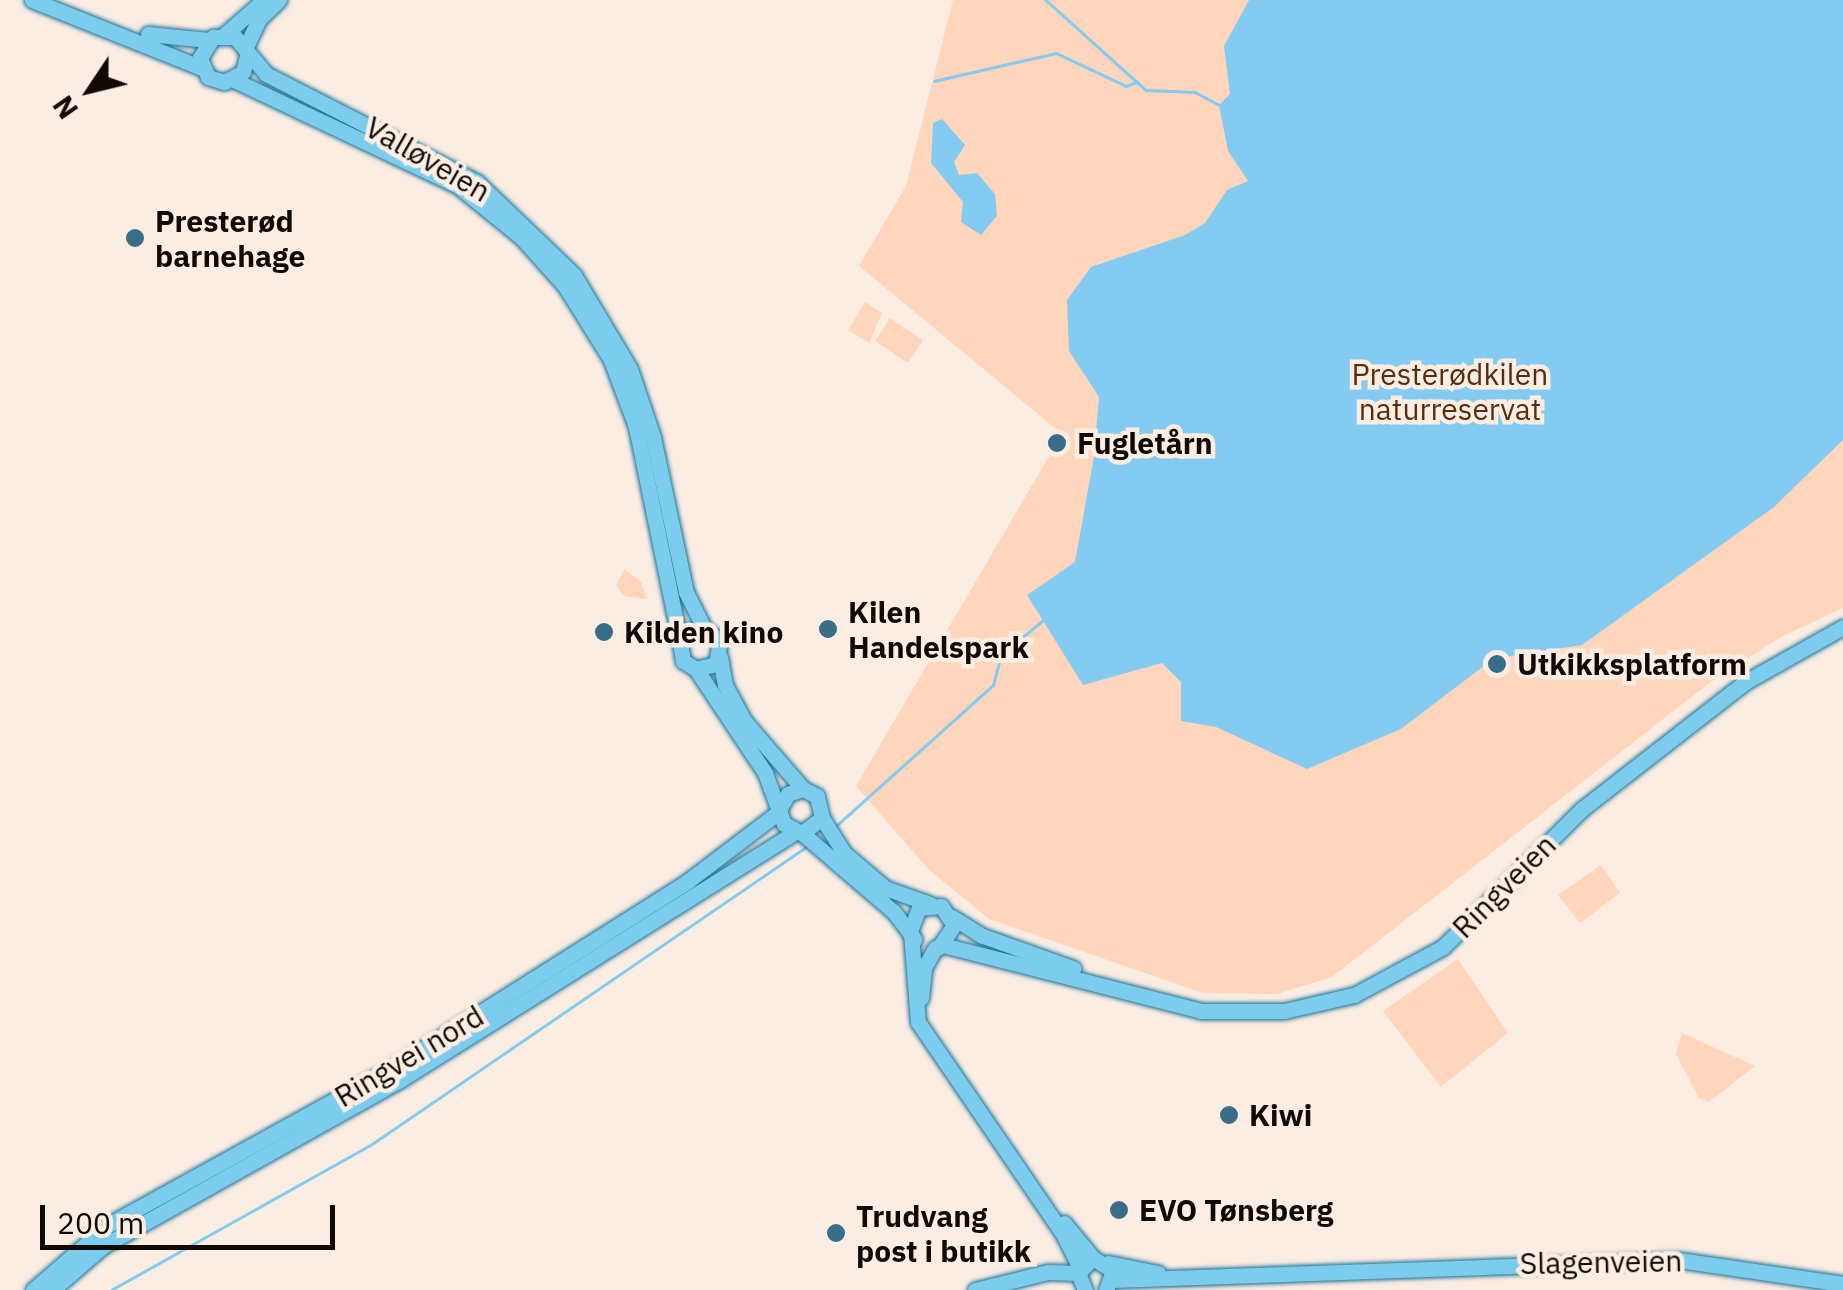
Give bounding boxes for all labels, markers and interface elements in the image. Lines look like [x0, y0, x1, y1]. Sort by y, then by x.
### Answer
north arrow [40, 40, 140, 140]
text: N [44, 89, 86, 126]
street label: Valløveien [359, 109, 497, 209]
place label: Presterød barnehage [155, 203, 305, 274]
marker: Presterød barnehage [124, 227, 146, 249]
park label: Presterødkilen naturreservat [1352, 356, 1548, 426]
place label: Fugletårn [1077, 425, 1213, 461]
marker: Fugletårn [1046, 432, 1068, 454]
place label: Kilen Handelspark [848, 594, 1029, 664]
place label: Kilden kino [624, 614, 783, 650]
marker: Kilen Handelspark [817, 618, 839, 640]
marker: Kilden kino [593, 621, 615, 643]
place label: Utkikksplatform [1517, 646, 1747, 682]
marker: Utkikksplatform [1486, 653, 1508, 675]
street label: Ringveien [1445, 827, 1563, 945]
street label: Ringvei nord [328, 998, 490, 1114]
place label: Kiwi [1249, 1097, 1312, 1133]
marker: Kiwi [1218, 1104, 1240, 1126]
scale bar [45, 1185, 340, 1247]
place label: EVO Tønsberg [1139, 1192, 1333, 1228]
place label: Trudvang post i butikk [856, 1198, 1031, 1268]
marker: EVO Tønsberg [1108, 1199, 1130, 1221]
text: 200 m [57, 1203, 144, 1242]
marker: Trudvang post i butikk [825, 1222, 847, 1244]
street label: Slagenveien [1519, 1243, 1683, 1281]

